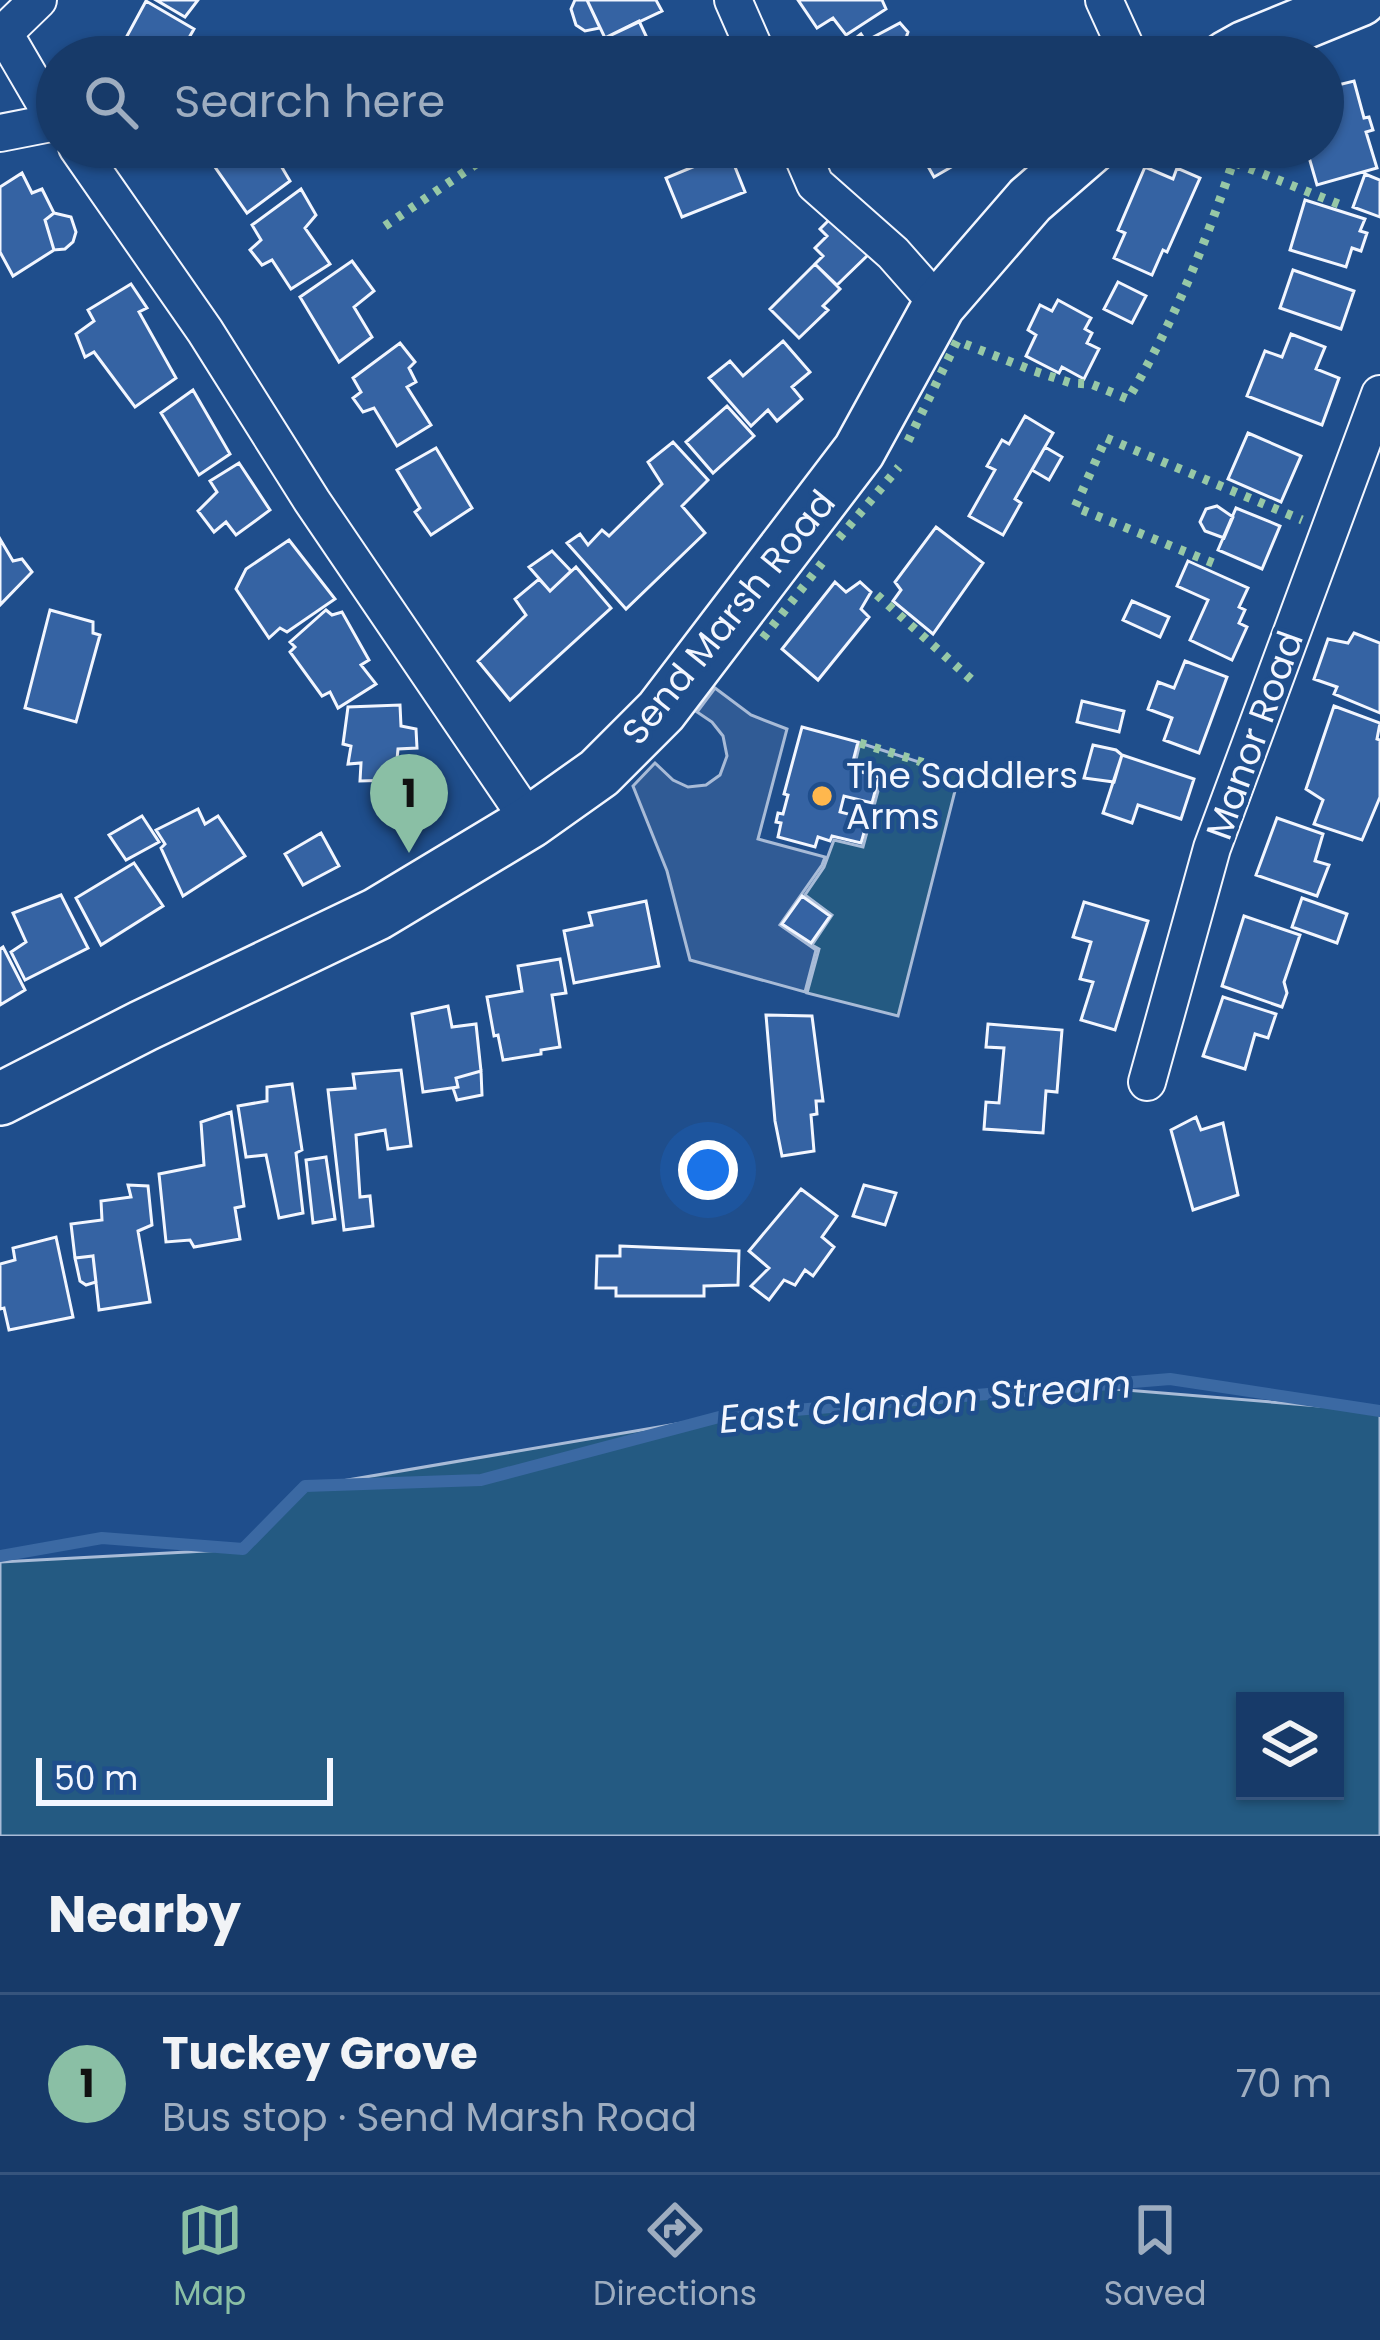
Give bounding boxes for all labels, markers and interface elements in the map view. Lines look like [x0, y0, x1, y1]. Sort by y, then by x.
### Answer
search box [36, 36, 1344, 168]
icon: search [78, 69, 144, 135]
text: Search here [174, 70, 445, 133]
street label: Send Marsh Road [610, 479, 847, 755]
street label: Manor Road [1193, 624, 1316, 846]
place label: The Saddlers Arms [846, 750, 1078, 842]
pin: 1 [370, 754, 448, 853]
marker: The Saddlers Arms [809, 783, 835, 809]
your location [678, 1140, 738, 1200]
water label: East Clandon Stream [717, 1356, 1133, 1447]
map controls [1236, 1692, 1344, 1800]
button: layers [1236, 1692, 1344, 1800]
scale bar [36, 1752, 333, 1805]
text: 50 m [54, 1755, 138, 1802]
text: Nearby [48, 1878, 241, 1950]
text: Tuckey Grove [162, 2022, 478, 2085]
text: 1 [80, 2056, 94, 2111]
text: 70 m [1236, 2056, 1332, 2111]
text: Bus stop · Send Marsh Road [162, 2090, 697, 2145]
tab: Map [173, 2197, 246, 2319]
tab: Directions [593, 2197, 757, 2319]
tab: Saved [1104, 2197, 1207, 2319]

